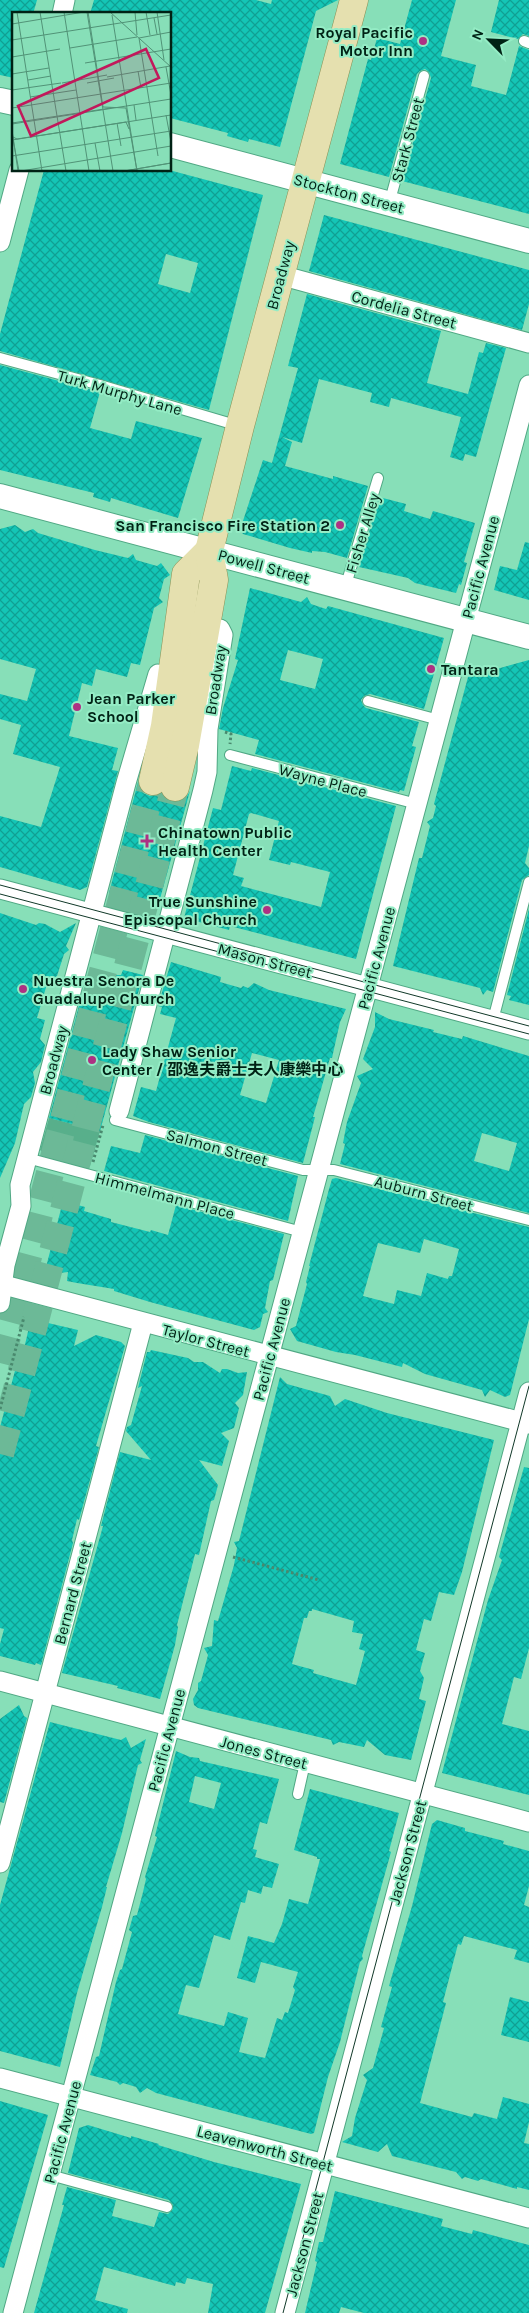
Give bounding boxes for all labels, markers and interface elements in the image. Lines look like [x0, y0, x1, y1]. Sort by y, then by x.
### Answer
inset map [12, 12, 171, 171]
north arrow [464, 15, 514, 65]
place label: Royal Pacific Motor Inn [315, 23, 413, 60]
text: N [468, 27, 487, 43]
marker: Royal Pacific Motor Inn [417, 35, 429, 47]
street label: Stark Street [387, 96, 428, 185]
street label: Stockton Street [291, 170, 406, 217]
street label: Broadway [262, 238, 299, 312]
street label: Cordelia Street [349, 286, 458, 333]
street label: Turk Murphy Lane [55, 366, 184, 419]
street label: Fisher Alley [341, 490, 384, 576]
street label: Pacific Avenue [458, 514, 503, 621]
place label: San Francisco Fire Station 2 [115, 516, 330, 535]
marker: San Francisco Fire Station 2 [334, 519, 346, 531]
street label: Powell Street [216, 545, 312, 588]
street label: Broadway [201, 643, 230, 716]
place label: Tantara [441, 660, 499, 679]
marker: Tantara [425, 663, 437, 675]
place label: Jean Parker School [87, 689, 176, 726]
marker: Jean Parker School [71, 701, 83, 713]
street label: Wayne Place [277, 760, 369, 801]
place label: Chinatown Public Health Center [158, 823, 292, 860]
marker: Chinatown Public Health Center [140, 834, 154, 848]
place label: True Sunshine Episcopal Church [124, 892, 257, 929]
marker: True Sunshine Episcopal Church [261, 904, 273, 916]
street label: Pacific Avenue [354, 905, 399, 1012]
street label: Mason Street [216, 939, 314, 982]
place label: Nuestra Senora De Guadalupe Church [33, 971, 174, 1008]
marker: Nuestra Senora De Guadalupe Church [17, 983, 29, 995]
street label: Broadway [35, 1023, 72, 1097]
place label: Lady Shaw Senior Center / 邵逸夫爵士夫人康樂中心 [102, 1042, 343, 1079]
marker: Lady Shaw Senior Center / 邵逸夫爵士夫人康樂中心 [86, 1054, 98, 1066]
street label: Salmon Street [164, 1125, 270, 1170]
street label: Himmelmann Place [93, 1168, 237, 1223]
street label: Auburn Street [373, 1171, 475, 1216]
street label: Pacific Avenue [249, 1296, 294, 1403]
street label: Taylor Street [160, 1320, 252, 1361]
street label: Bernard Street [50, 1540, 95, 1646]
street label: Pacific Avenue [144, 1687, 189, 1794]
street label: Jones Street [218, 1732, 309, 1773]
street label: Jackson Street [384, 1798, 431, 1906]
street label: Pacific Avenue [40, 2079, 85, 2186]
street label: Leavenworth Street [195, 2121, 335, 2176]
street label: Jackson Street [281, 2190, 328, 2298]

